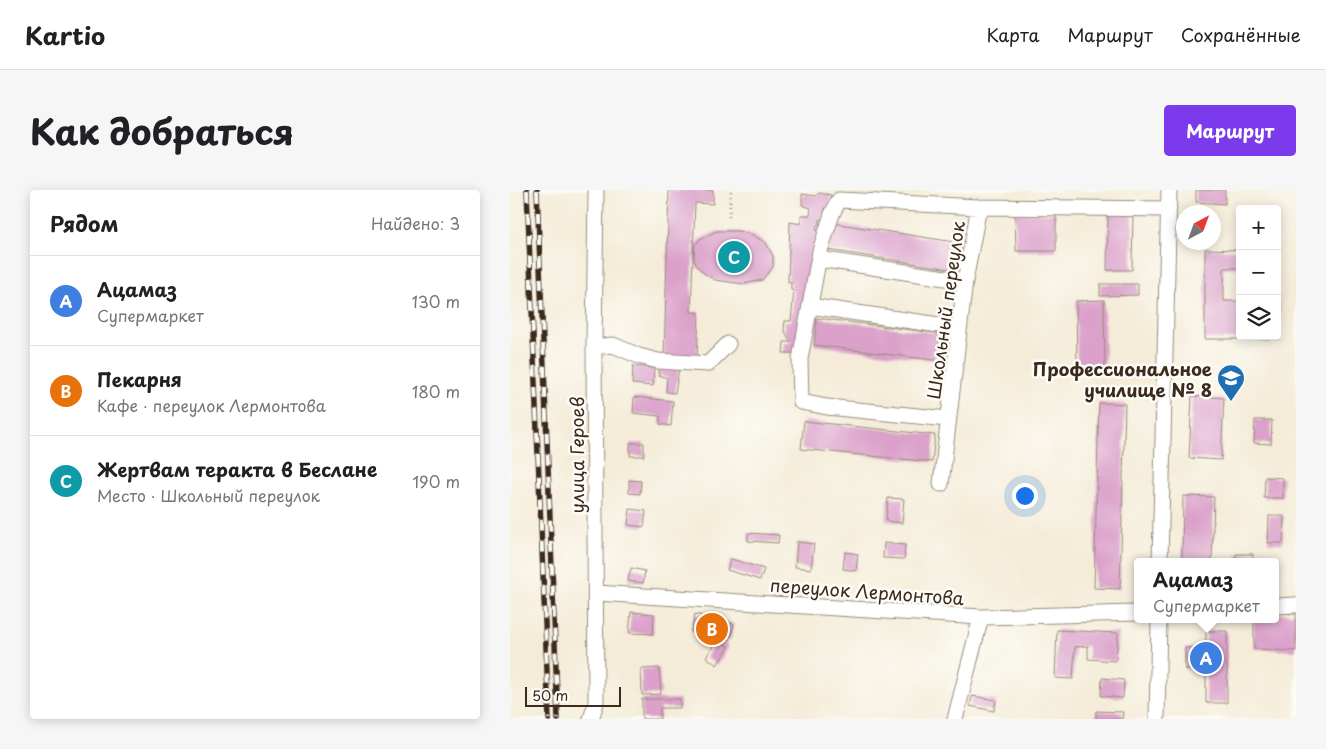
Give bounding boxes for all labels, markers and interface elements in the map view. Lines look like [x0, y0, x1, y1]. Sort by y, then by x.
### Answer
text: Kartio [25, 17, 105, 53]
text: Карта [987, 21, 1039, 48]
text: Маршрут [1067, 21, 1153, 48]
text: Сохранённые [1181, 21, 1301, 48]
text: Как добраться [30, 104, 294, 157]
button: Маршрут [1164, 105, 1296, 156]
north arrow [1176, 205, 1221, 250]
map controls [1236, 205, 1281, 340]
button: + [1236, 205, 1281, 250]
text: Рядом [50, 207, 118, 239]
text: Найдено: 3 [371, 211, 460, 235]
street label: Школьный переулок [919, 219, 971, 401]
pin: C [718, 238, 750, 276]
button: − [1236, 250, 1281, 295]
text: Ацамаз [97, 275, 177, 303]
text: A [60, 289, 72, 313]
text: 130 m [412, 289, 460, 313]
button: layers [1236, 295, 1281, 340]
text: Супермаркет [97, 303, 204, 327]
place label: Профессиональное училище № 8 [1033, 355, 1212, 403]
school or university icon: Профессиональное училище № 8 [1216, 363, 1246, 402]
text: Пекарня [97, 365, 182, 393]
text: B [61, 379, 71, 403]
text: 180 m [412, 379, 460, 403]
text: Кафе · переулок Лермонтова [97, 393, 326, 417]
street label: улица Героев [563, 396, 590, 514]
text: Жертвам теракта в Беслане [97, 455, 377, 483]
text: C [60, 469, 72, 493]
text: 190 m [412, 469, 460, 493]
text: Место · Школьный переулок [97, 483, 320, 507]
your location [1012, 483, 1038, 509]
popup [1134, 558, 1279, 623]
text: Ацамаз [1153, 565, 1233, 593]
street label: переулок Лермонтова [769, 571, 966, 611]
text: Супермаркет [1153, 593, 1260, 617]
pin: B [696, 610, 728, 648]
pin: A [1190, 639, 1222, 677]
scale bar [525, 684, 621, 707]
text: 50 m [532, 685, 568, 706]

